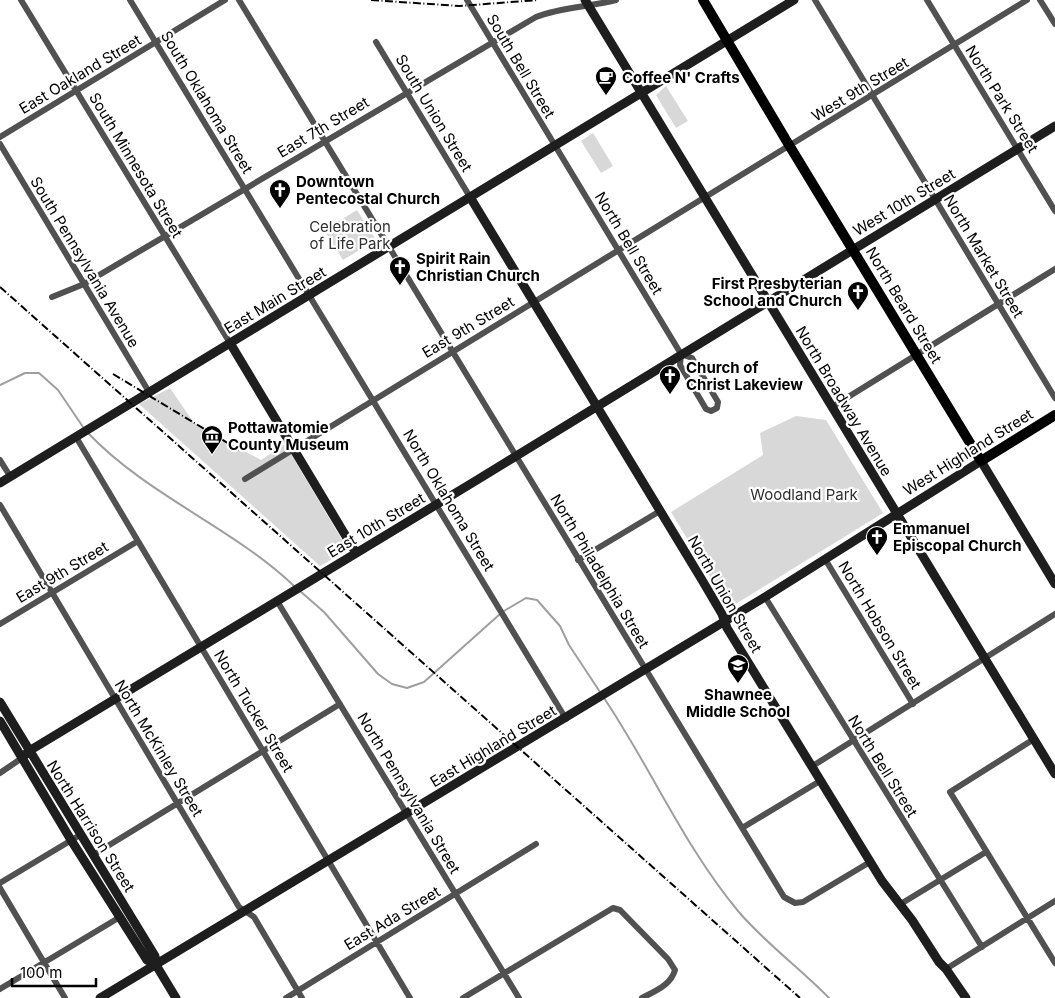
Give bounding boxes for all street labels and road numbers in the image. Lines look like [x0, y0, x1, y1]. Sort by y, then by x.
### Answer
street label: South Bell Street [483, 11, 560, 121]
street label: South Oklahoma Street [157, 27, 257, 177]
street label: East Oakland Street [15, 30, 145, 118]
street label: North Park Street [961, 42, 1043, 156]
street label: South Union Street [391, 51, 477, 175]
street label: West 9th Street [808, 53, 912, 125]
street label: South Minnesota Street [85, 89, 187, 241]
street label: East 7th Street [274, 92, 372, 162]
street label: West 10th Street [849, 164, 959, 240]
street label: South Pennsylvania Avenue [26, 173, 144, 351]
street label: North Bell Street [591, 188, 667, 298]
street label: North Market Street [940, 191, 1028, 321]
street label: North Beard Street [862, 243, 946, 367]
street label: East Main Street [221, 262, 329, 338]
street label: East 9th Street [418, 292, 518, 362]
street label: North Broadway Avenue [792, 322, 896, 480]
street label: West Highland Street [900, 404, 1036, 500]
street label: North Oklahoma Street [399, 426, 499, 574]
street label: East 10th Street [324, 488, 428, 562]
street label: North Philadelphia Street [546, 490, 654, 652]
street label: North Union Street [684, 532, 766, 656]
street label: East 9th Street [12, 537, 112, 607]
street label: North Hobson Street [834, 558, 926, 692]
street label: North Tucker Street [210, 647, 298, 776]
street label: North McKinley Street [111, 676, 207, 820]
street label: East Highland Street [426, 701, 560, 791]
street label: North Pennsylvania Street [353, 709, 465, 877]
street label: North Bell Street [844, 712, 922, 821]
street label: North Harrison Street [43, 757, 139, 895]
street label: East Ada Street [340, 882, 444, 954]

